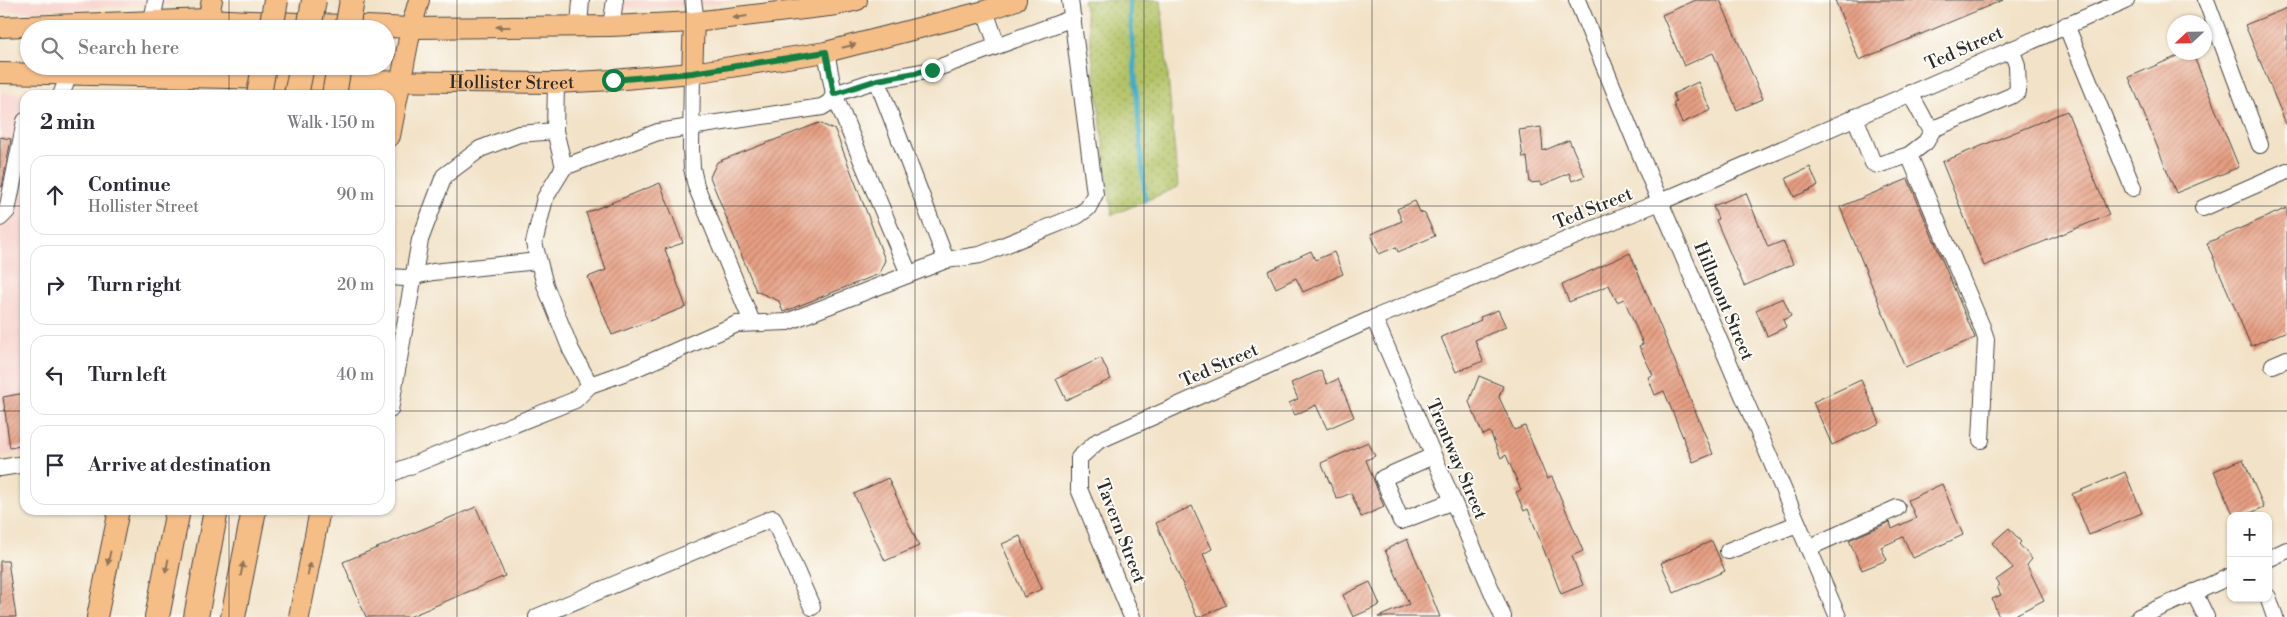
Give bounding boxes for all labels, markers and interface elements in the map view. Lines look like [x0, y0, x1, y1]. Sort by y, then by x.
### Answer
one-way arrow [731, 13, 747, 21]
north arrow [2167, 15, 2212, 60]
search box [20, 20, 395, 75]
street label: Ted Street [1922, 21, 2007, 76]
one-way arrow [495, 23, 511, 31]
icon: search [38, 34, 66, 62]
text: Search here [78, 36, 179, 60]
one-way arrow [842, 42, 857, 50]
route end [921, 59, 944, 82]
route start [602, 69, 625, 92]
street label: Hollister Street [449, 71, 576, 95]
text: 2 min [40, 110, 95, 136]
text: Walk · 150 m [287, 113, 375, 133]
text: Continue [88, 173, 171, 197]
icon: ahead [41, 181, 69, 209]
street label: Ted Street [1550, 182, 1637, 235]
text: 90 m [336, 185, 374, 205]
text: Hollister Street [88, 197, 199, 217]
street label: Hillmont Street [1688, 238, 1759, 365]
icon: right [41, 271, 69, 299]
text: Turn right [88, 273, 181, 297]
text: 20 m [337, 275, 374, 295]
street label: Ted Street [1177, 338, 1262, 393]
icon: left [41, 361, 69, 389]
text: Turn left [88, 363, 167, 387]
text: 40 m [337, 365, 374, 385]
street label: Trentway Street [1421, 396, 1492, 523]
icon: arrive [41, 451, 69, 479]
text: Arrive at destination [88, 453, 271, 477]
street label: Tavern Street [1090, 476, 1151, 587]
map controls [2227, 512, 2272, 602]
button: + [2227, 512, 2272, 557]
one-way arrow [105, 550, 113, 565]
button: − [2227, 557, 2272, 602]
one-way arrow [163, 558, 171, 573]
one-way arrow [239, 561, 247, 577]
one-way arrow [305, 561, 313, 577]

